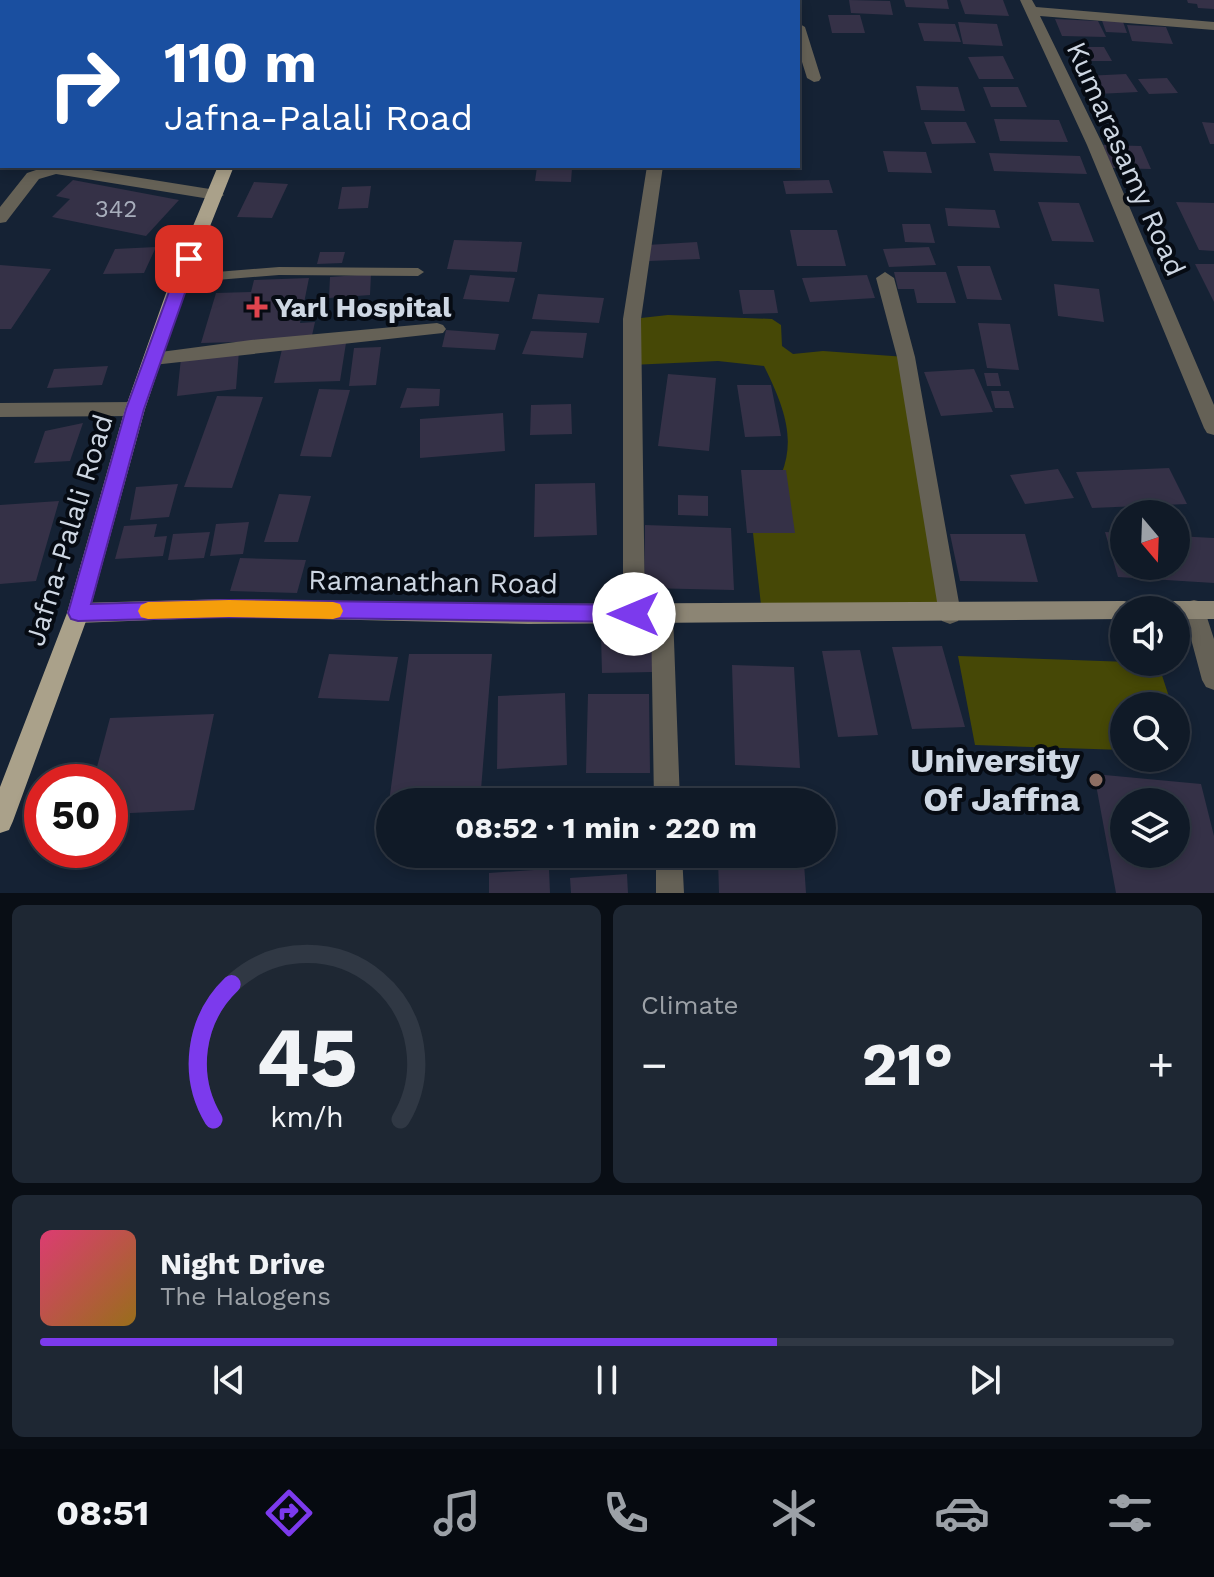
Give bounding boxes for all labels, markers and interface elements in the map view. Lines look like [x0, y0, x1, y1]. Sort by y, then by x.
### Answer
text: 110 m [164, 30, 317, 96]
icon: right [32, 32, 136, 136]
street label: Kumarasamy Road [1059, 37, 1193, 281]
text: Jafna-Palali Road [164, 97, 473, 139]
house number: 342 [95, 195, 137, 223]
pin [155, 225, 223, 293]
icon: arrive [167, 237, 211, 281]
place label: Yarl Hospital [275, 291, 452, 324]
marker: Yarl Hospital [246, 296, 268, 318]
street label: Jafna-Palali Road [18, 410, 120, 650]
north arrow [1110, 500, 1190, 580]
map controls [1110, 500, 1190, 868]
street label: Ramanathan Road [308, 563, 558, 601]
position arrow [592, 572, 676, 656]
button: sound [1110, 596, 1190, 676]
button: search [1110, 692, 1190, 772]
place label: University Of Jaffna [910, 740, 1081, 819]
speed limit sign: 50 [24, 764, 128, 868]
marker: University Of Jaffna [1087, 771, 1105, 789]
button: layers [1110, 788, 1190, 868]
text: 08:52 · 1 min · 220 m [455, 810, 757, 845]
text: Climate [641, 990, 739, 1020]
text: 45 [255, 1009, 358, 1106]
text: 21° [862, 1029, 953, 1100]
text: − [641, 1039, 668, 1091]
text: + [1147, 1039, 1174, 1091]
text: km/h [270, 1100, 343, 1134]
text: Night Drive [160, 1246, 325, 1281]
text: The Halogens [160, 1281, 331, 1311]
icon: previous [207, 1358, 251, 1402]
icon: pause [585, 1358, 629, 1402]
icon: next [963, 1358, 1007, 1402]
icon: directions [261, 1485, 317, 1541]
icon: music [429, 1485, 485, 1541]
icon: phone [598, 1485, 654, 1541]
icon: climate [766, 1485, 822, 1541]
icon: car [934, 1485, 990, 1541]
icon: filters [1102, 1485, 1158, 1541]
text: 08:51 [56, 1492, 149, 1534]

